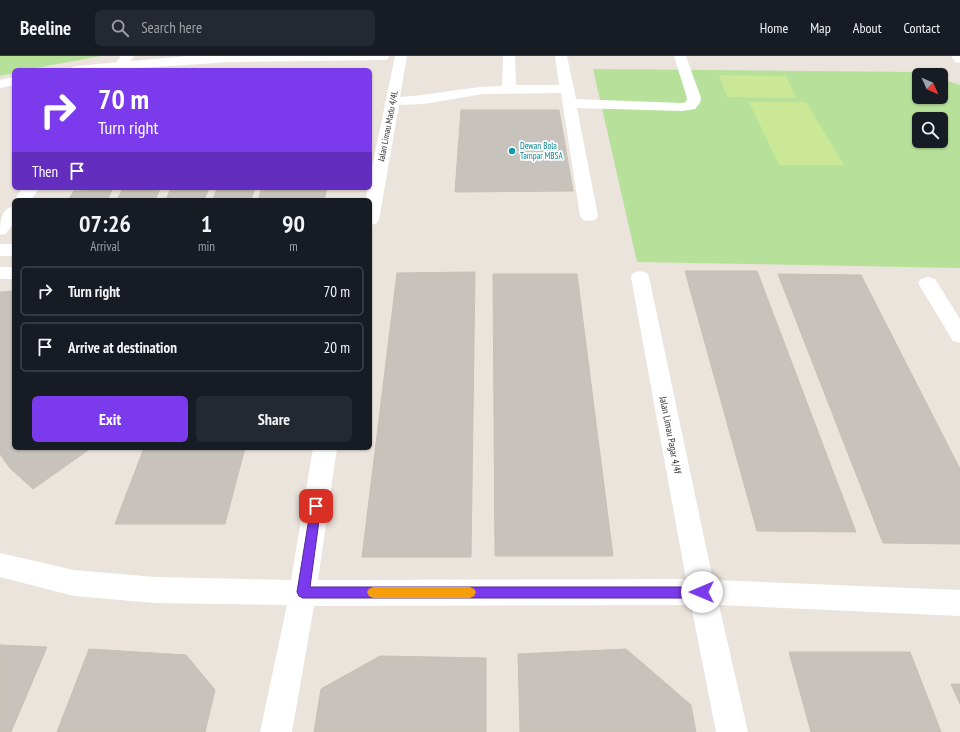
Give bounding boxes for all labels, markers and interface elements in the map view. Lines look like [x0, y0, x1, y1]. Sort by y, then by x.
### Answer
search box [95, 10, 375, 46]
text: Beeline [20, 16, 71, 40]
icon: search [109, 17, 131, 39]
text: Search here [141, 18, 202, 37]
text: Home [760, 19, 788, 37]
text: Map [810, 19, 831, 37]
text: About [853, 19, 882, 37]
text: Contact [904, 19, 940, 37]
north arrow [912, 68, 948, 104]
map controls [912, 68, 948, 148]
text: 70 m [98, 80, 149, 117]
icon: right [32, 84, 84, 136]
street label: Jalan Limau Madu 4/4L [375, 89, 400, 163]
button: search [912, 112, 948, 148]
text: Turn right [98, 116, 158, 139]
place label: Dewan Bola Tampar MBSA [520, 140, 563, 161]
marker: Dewan Bola Tampar MBSA [507, 146, 517, 156]
icon: arrive [66, 160, 88, 182]
text: Then [32, 162, 58, 181]
text: 07:26 [79, 208, 131, 239]
text: 1 [201, 208, 212, 239]
text: 90 [282, 208, 305, 239]
text: Arrival [90, 238, 120, 255]
text: min [198, 238, 215, 255]
text: m [289, 238, 298, 255]
icon: right [34, 280, 56, 302]
text: Turn right [68, 282, 120, 301]
text: 70 m [324, 282, 350, 301]
icon: arrive [34, 336, 56, 358]
text: Arrive at destination [68, 338, 177, 357]
text: 20 m [324, 338, 350, 357]
street label: Jalan Limau Pagar 4/4f [656, 394, 684, 475]
button: Exit [32, 396, 188, 442]
button: Share [196, 396, 352, 442]
pin [299, 489, 333, 523]
icon: arrive [305, 495, 327, 517]
position arrow [681, 571, 723, 613]

